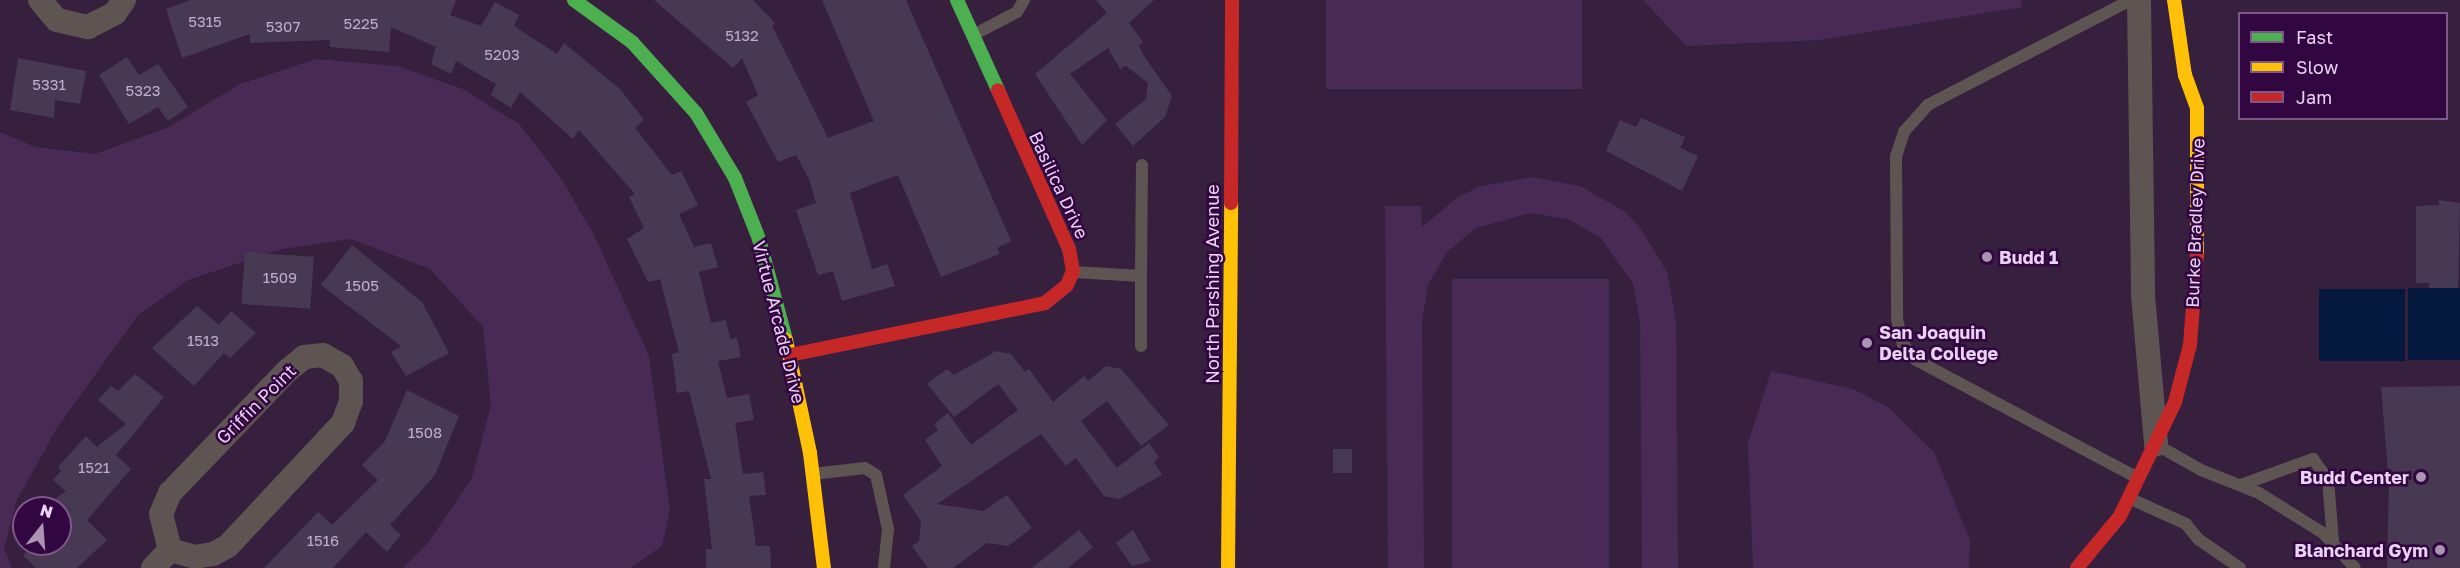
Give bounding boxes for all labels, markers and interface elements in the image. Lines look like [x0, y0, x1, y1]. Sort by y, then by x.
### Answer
legend [2238, 12, 2448, 120]
house number: 5315 [188, 13, 222, 31]
house number: 5225 [344, 15, 378, 33]
house number: 5307 [266, 18, 300, 36]
text: Fast [2296, 26, 2333, 48]
house number: 5132 [725, 27, 759, 45]
house number: 5203 [484, 46, 520, 64]
text: Slow [2296, 56, 2338, 78]
house number: 5331 [32, 76, 66, 94]
house number: 5323 [126, 82, 160, 100]
text: Jam [2296, 86, 2332, 108]
street label: Basilica Drive [1025, 128, 1093, 242]
street label: Burke Bradley Drive [2181, 138, 2209, 308]
street label: North Pershing Avenue [1201, 184, 1223, 384]
street label: Virtue Arcade Drive [748, 238, 810, 406]
place label: Budd 1 [1999, 246, 2058, 268]
marker: Budd 1 [1980, 250, 1994, 264]
house number: 1509 [263, 269, 297, 287]
house number: 1505 [345, 277, 379, 295]
place label: San Joaquin Delta College [1879, 322, 1998, 364]
house number: 1513 [187, 332, 219, 350]
marker: San Joaquin Delta College [1860, 336, 1874, 350]
street label: Griffin Point [212, 360, 300, 448]
house number: 1508 [408, 424, 442, 442]
house number: 1521 [78, 459, 110, 477]
place label: Budd Center [2300, 466, 2409, 488]
marker: Budd Center [2414, 470, 2428, 484]
north arrow [12, 496, 72, 556]
text: N [38, 499, 55, 522]
house number: 1516 [307, 532, 339, 550]
place label: Blanchard Gym [2294, 539, 2428, 561]
marker: Blanchard Gym [2433, 543, 2447, 557]

